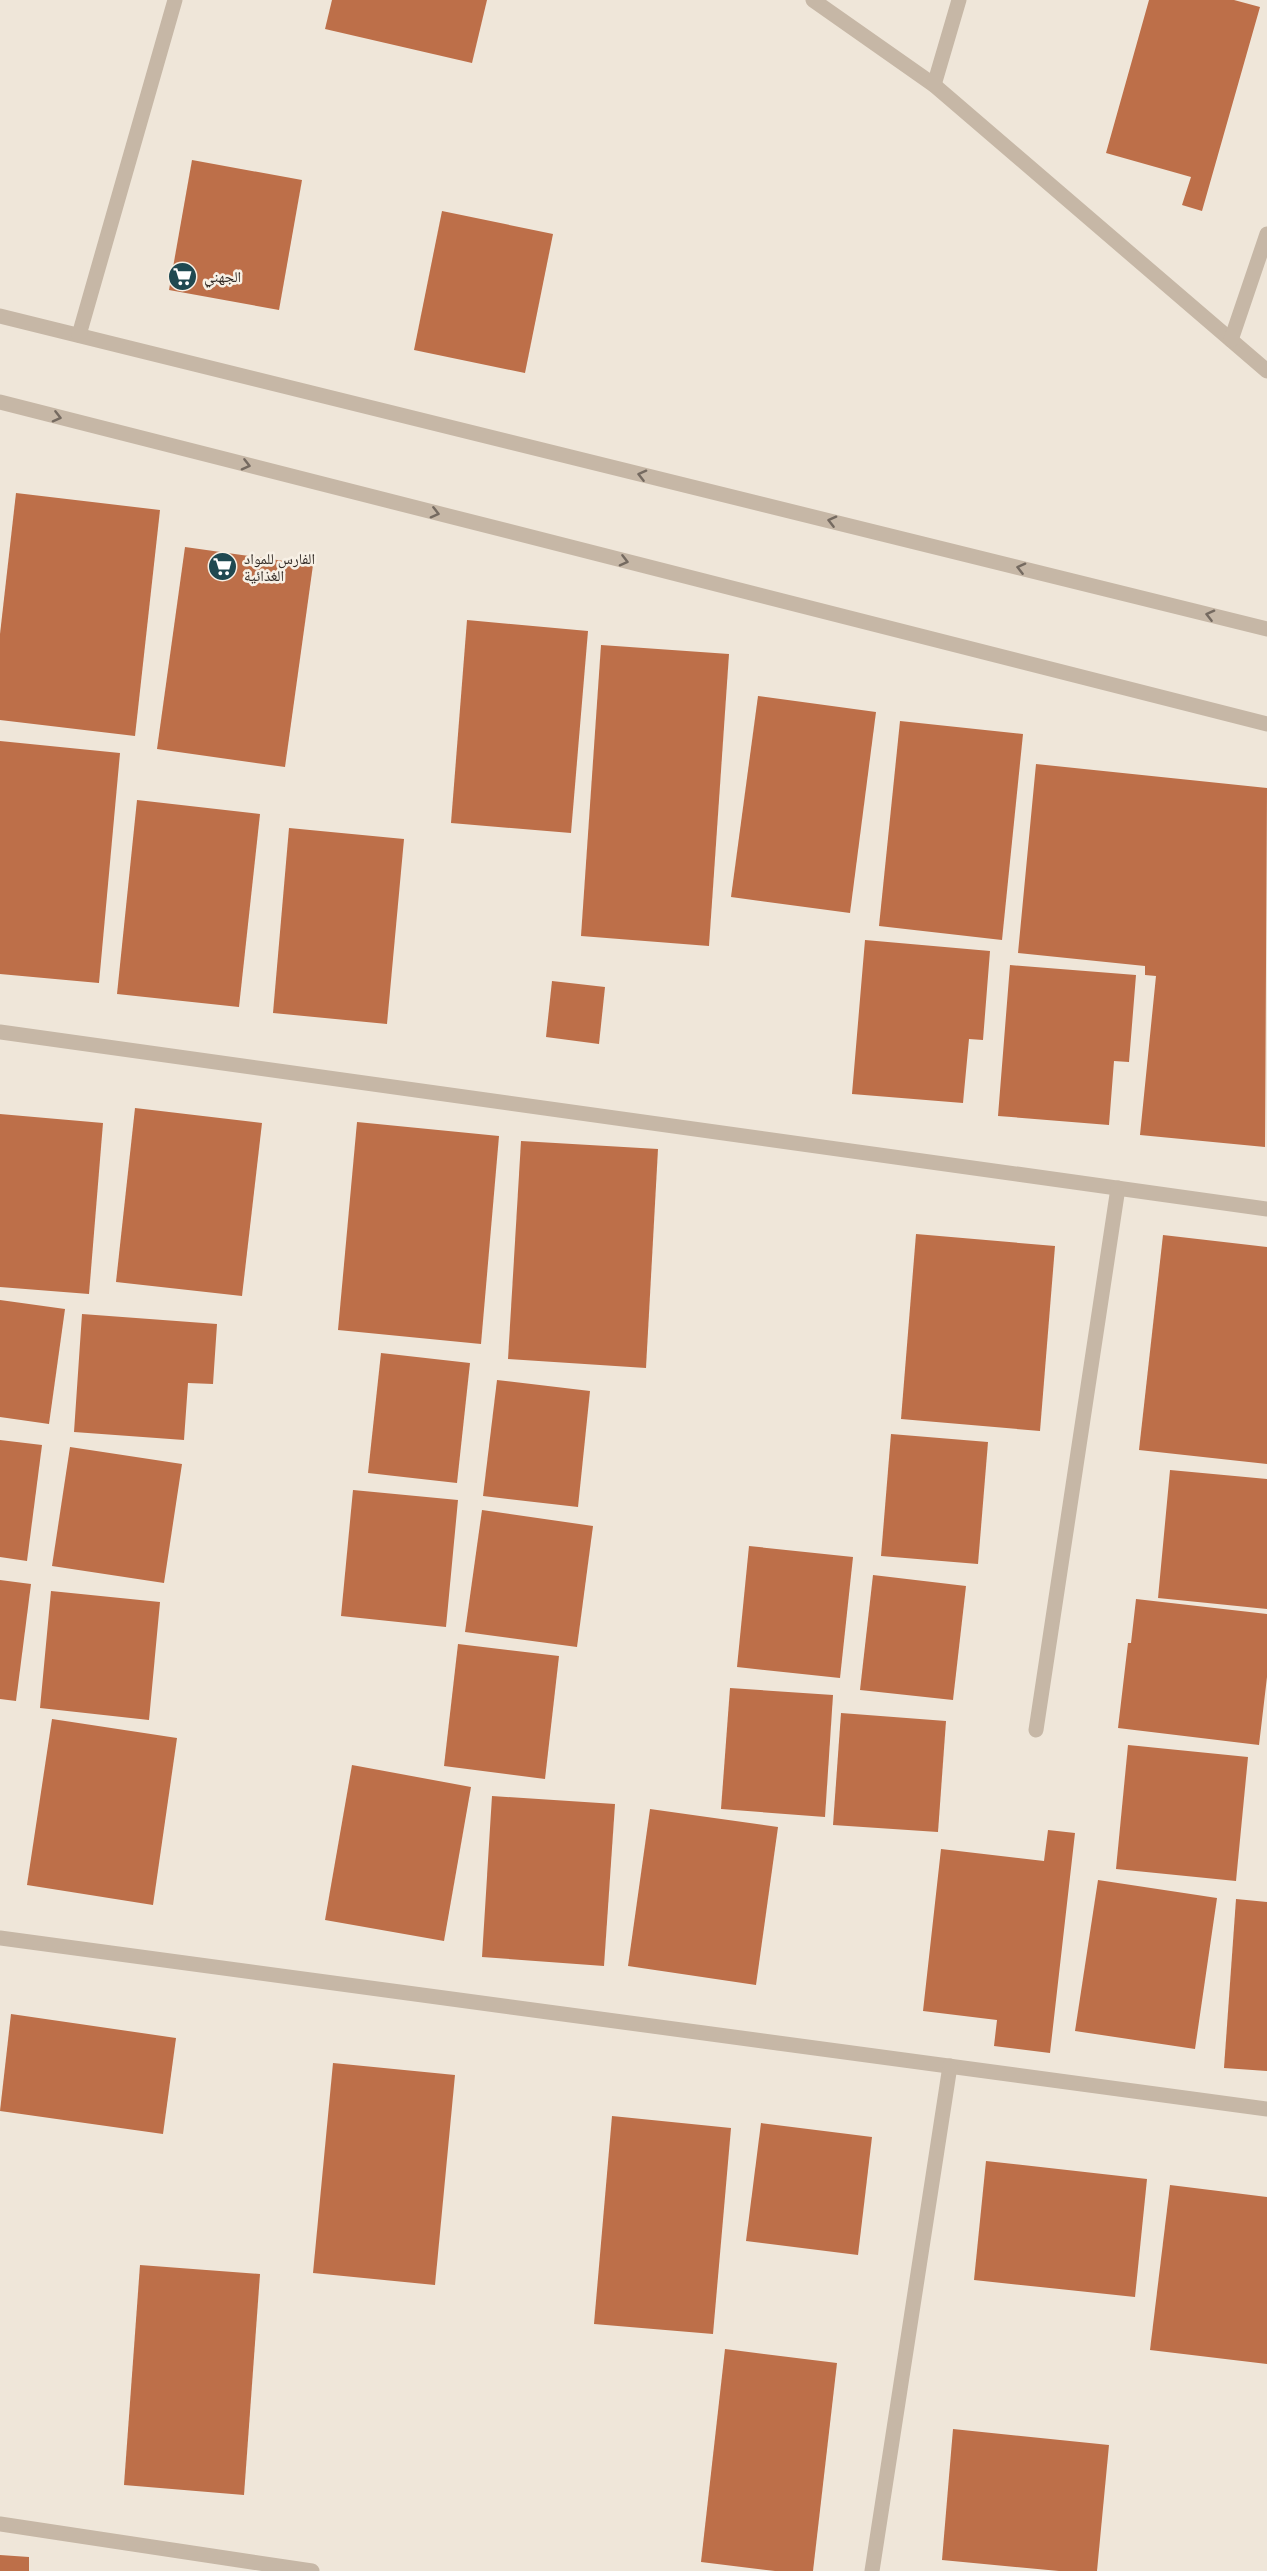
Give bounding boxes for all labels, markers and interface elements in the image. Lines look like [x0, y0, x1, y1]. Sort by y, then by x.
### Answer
supermarket icon: الجهني [167, 260, 199, 292]
place label: الجهني [204, 267, 241, 288]
one-way arrow [52, 409, 62, 422]
one-way arrow [241, 457, 251, 470]
one-way arrow [638, 469, 648, 482]
one-way arrow [430, 505, 440, 518]
one-way arrow [827, 516, 837, 529]
place label: الفارس للمواد الغذائية [244, 549, 315, 585]
supermarket icon: الفارس للمواد الغذائية [207, 551, 239, 583]
one-way arrow [619, 553, 629, 566]
one-way arrow [1016, 563, 1026, 576]
one-way arrow [1205, 610, 1215, 623]

